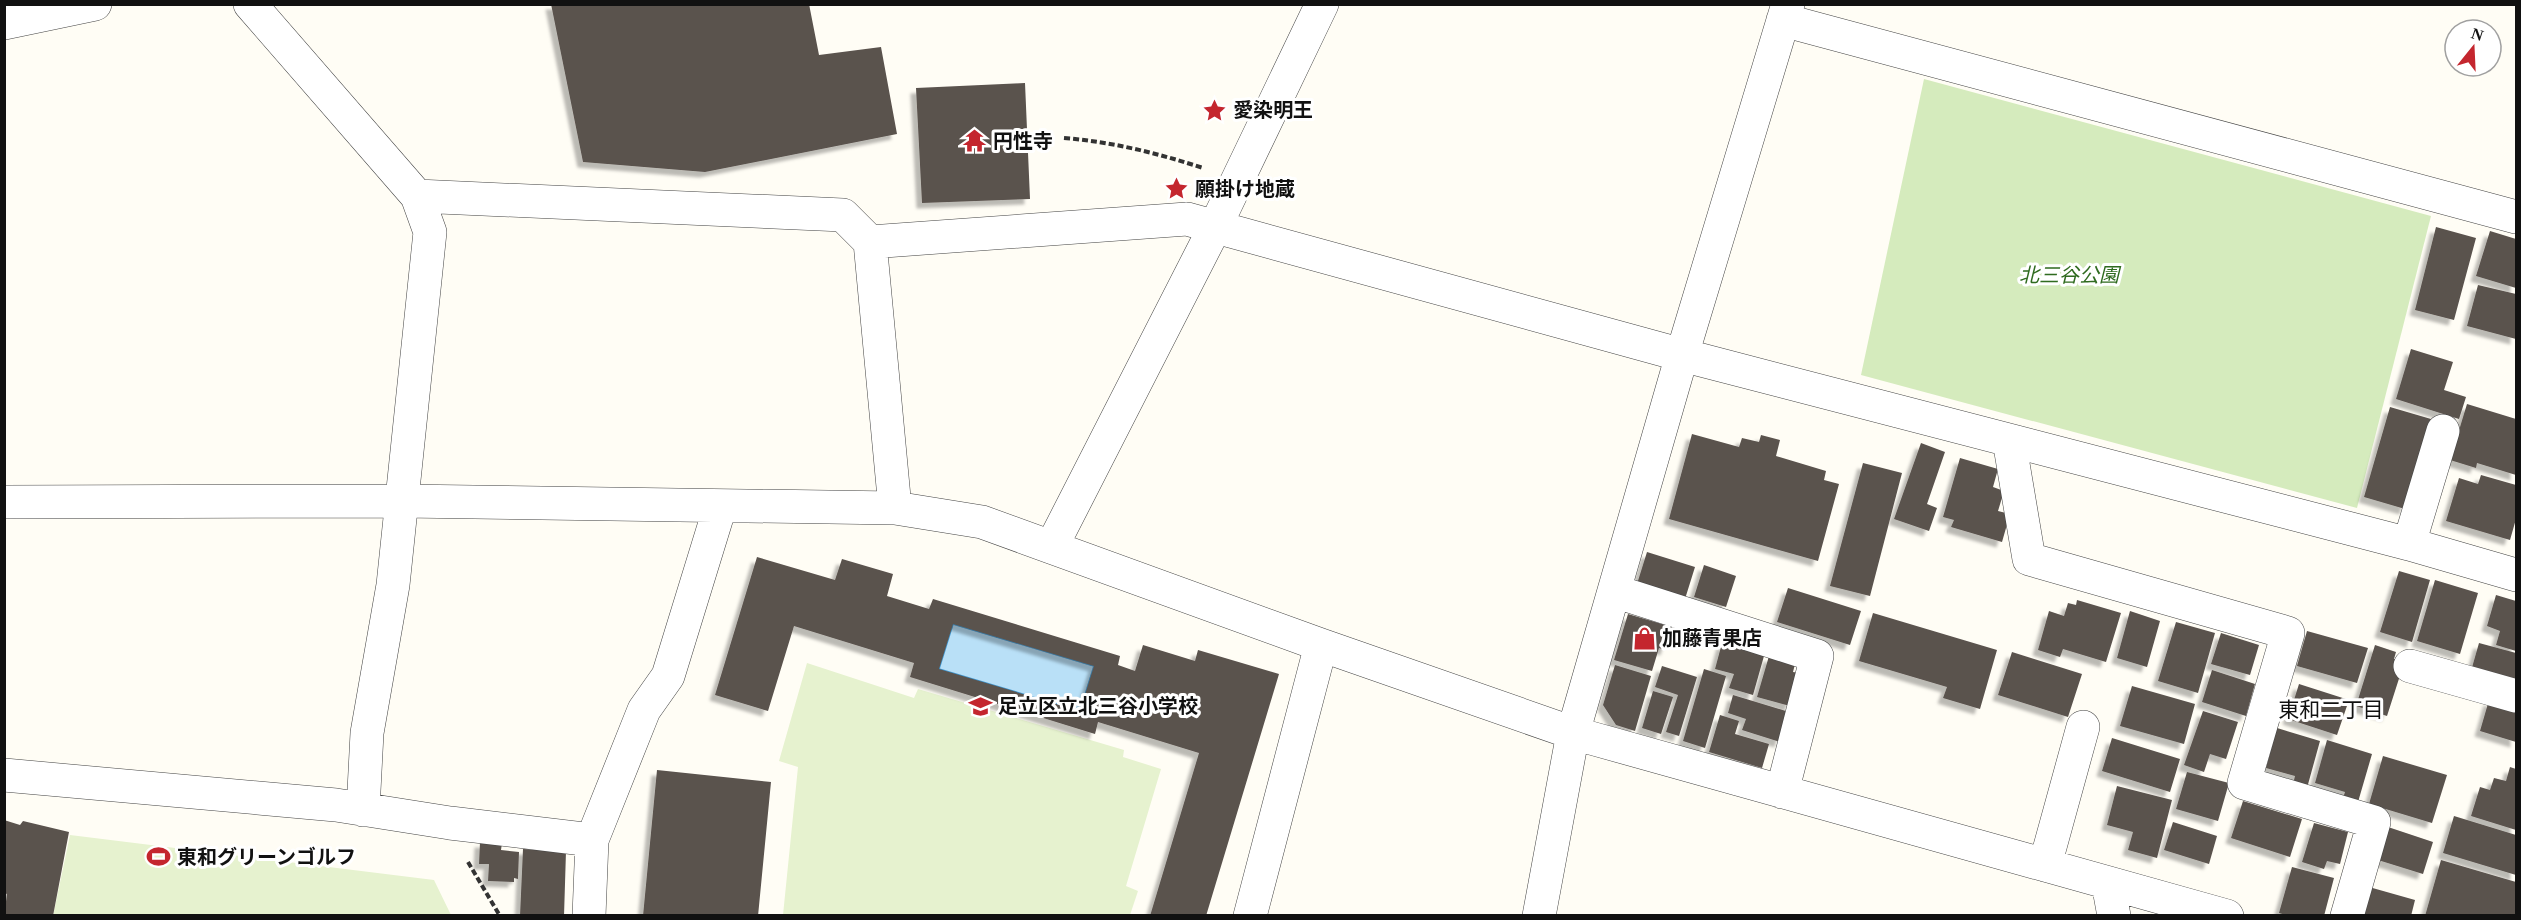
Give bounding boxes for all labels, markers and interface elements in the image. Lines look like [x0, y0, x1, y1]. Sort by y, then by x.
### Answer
north arrow [2443, 18, 2503, 78]
text: N [2469, 24, 2486, 44]
place icon: 愛染明王 [1202, 97, 1228, 123]
place label: 愛染明王 [1233, 99, 1313, 121]
temple icon: 円性寺 [962, 128, 988, 154]
place label: 円性寺 [993, 130, 1053, 152]
place icon: 願掛け地蔵 [1164, 176, 1190, 202]
place label: 願掛け地蔵 [1195, 178, 1295, 200]
park label: 北三谷公園 [2019, 264, 2122, 286]
shop icon: 加藤青果店 [1631, 625, 1657, 651]
place label: 加藤青果店 [1662, 627, 1762, 649]
school or university icon: 足立区立北三谷小学校 [967, 693, 993, 719]
place label: 足立区立北三谷小学校 [998, 695, 1198, 717]
district label: 東和二丁目 [2279, 698, 2384, 722]
sports icon: 東和グリーンゴルフ [146, 844, 172, 870]
place label: 東和グリーンゴルフ [177, 846, 356, 868]

